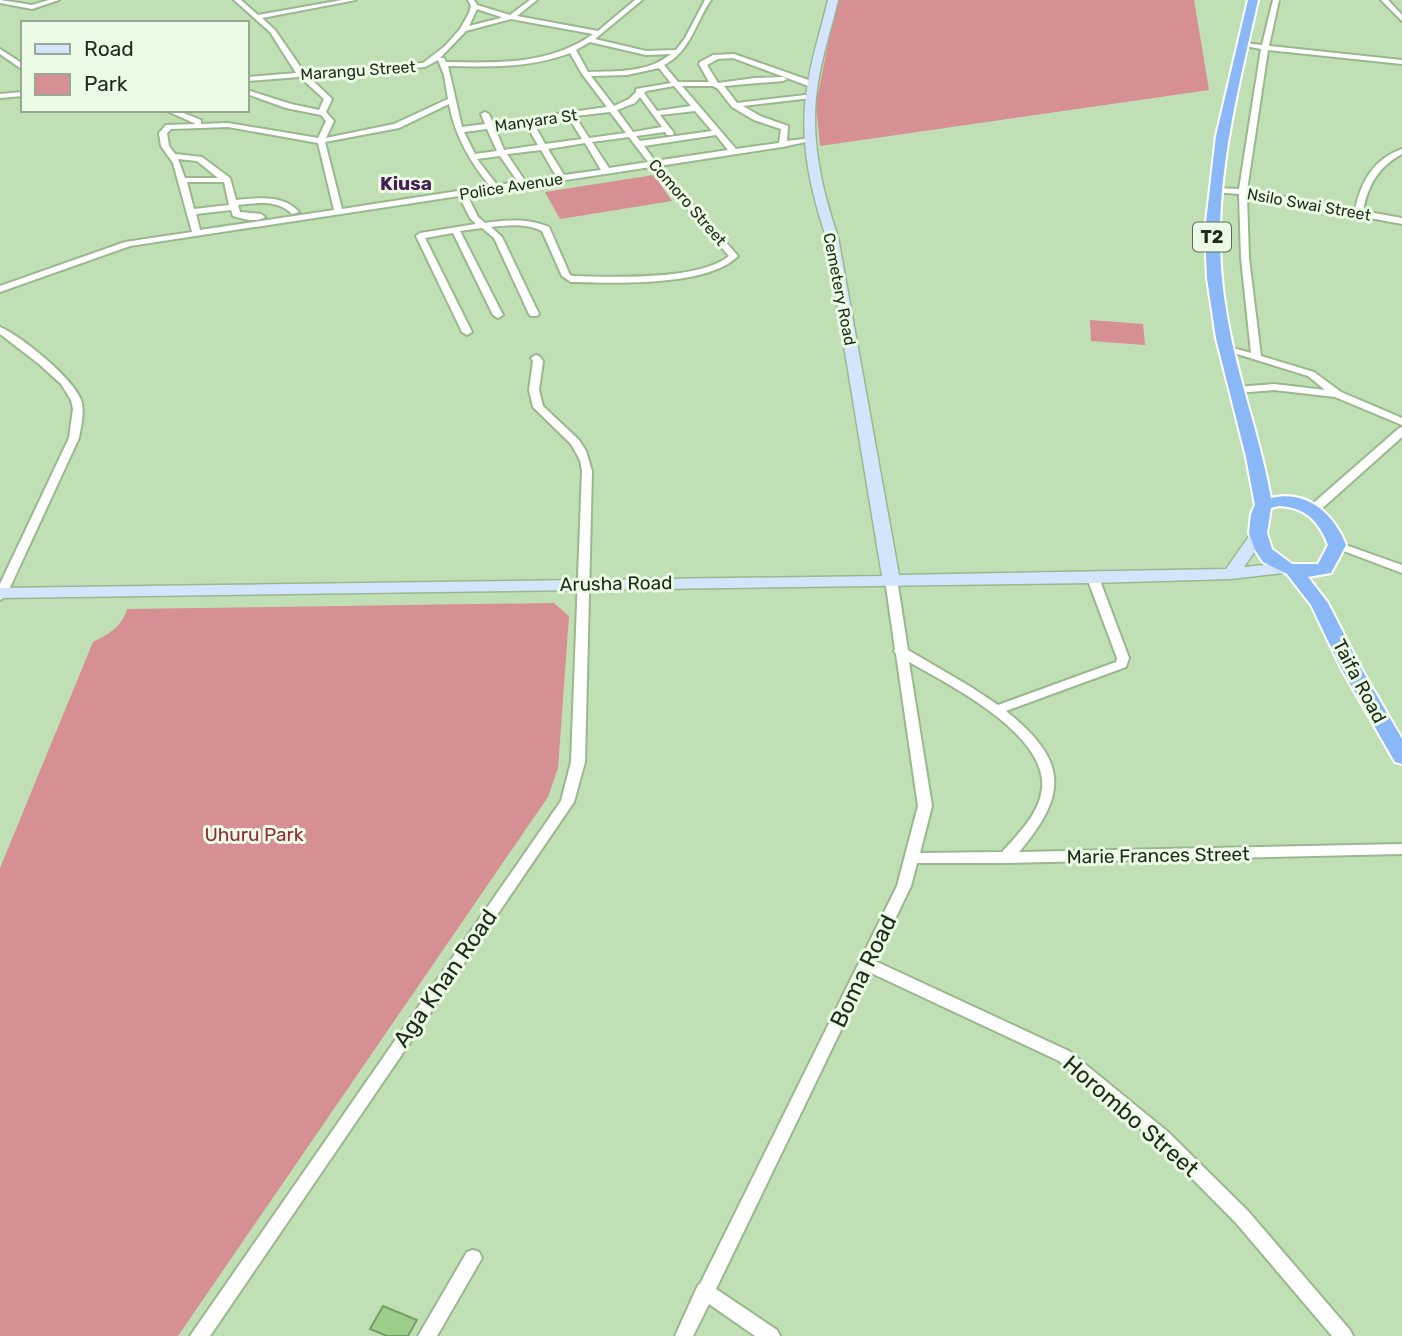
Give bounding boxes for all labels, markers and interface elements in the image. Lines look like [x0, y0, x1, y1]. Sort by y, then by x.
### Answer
legend [21, 21, 248, 112]
text: Road [84, 36, 134, 61]
street label: Marangu Street [300, 57, 416, 84]
text: Park [84, 71, 128, 96]
street label: Manyara St [494, 105, 579, 136]
street label: Comoro Street [645, 155, 730, 250]
street label: Police Avenue [458, 169, 564, 204]
district label: Kiusa [380, 172, 432, 195]
street label: Nsilo Swai Street [1245, 184, 1372, 225]
road number: T2 [1193, 222, 1231, 251]
street label: Cemetery Road [819, 231, 860, 347]
street label: Arusha Road [559, 571, 673, 596]
street label: Taifa Road [1328, 635, 1391, 727]
park label: Uhuru Park [204, 823, 304, 846]
street label: Marie Frances Street [1066, 842, 1250, 869]
street label: Aga Khan Road [387, 904, 503, 1052]
street label: Boma Road [824, 910, 902, 1032]
street label: Horombo Street [1057, 1049, 1205, 1183]

